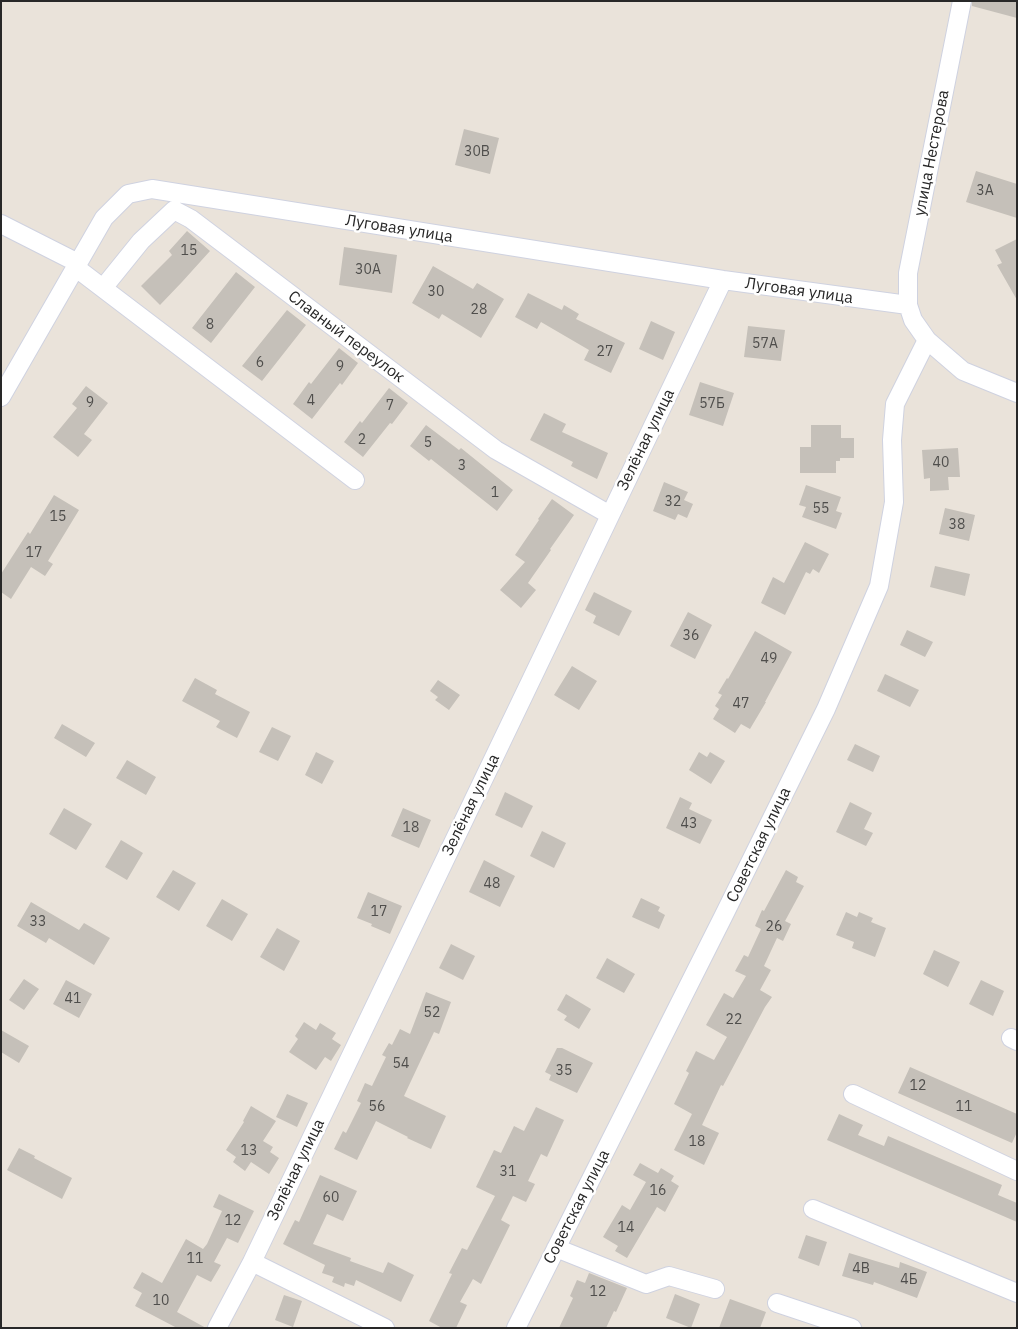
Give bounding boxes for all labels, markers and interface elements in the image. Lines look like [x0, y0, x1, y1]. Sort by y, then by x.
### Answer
street label: улица Нестерова [910, 88, 954, 218]
house number: 30В [464, 144, 490, 160]
house number: 3А [976, 183, 994, 199]
street label: Луговая улица [344, 211, 454, 247]
house number: 15 [181, 243, 197, 259]
house number: 30А [355, 262, 381, 278]
street label: Луговая улица [744, 274, 854, 308]
house number: 30 [428, 284, 444, 300]
street label: Славный переулок [284, 287, 408, 387]
house number: 28 [471, 302, 487, 318]
house number: 8 [206, 317, 214, 333]
house number: 57А [752, 336, 778, 352]
house number: 27 [597, 344, 613, 360]
house number: 6 [256, 355, 264, 371]
house number: 9 [336, 359, 344, 375]
street label: Зелёная улица [613, 386, 679, 494]
house number: 4 [307, 393, 315, 409]
house number: 9 [86, 395, 94, 411]
house number: 57Б [699, 396, 725, 412]
house number: 7 [386, 398, 394, 414]
house number: 2 [358, 432, 366, 448]
house number: 5 [424, 435, 432, 451]
house number: 40 [933, 455, 949, 471]
house number: 3 [458, 458, 466, 474]
house number: 1 [491, 485, 499, 501]
house number: 32 [665, 494, 681, 510]
house number: 55 [813, 501, 829, 517]
house number: 15 [50, 509, 66, 525]
house number: 38 [949, 517, 965, 533]
house number: 17 [26, 545, 42, 561]
house number: 36 [683, 628, 699, 644]
house number: 49 [761, 651, 777, 667]
house number: 47 [733, 696, 749, 712]
street label: Зелёная улица [438, 751, 504, 859]
street label: Советская улица [723, 784, 795, 906]
house number: 43 [681, 816, 697, 832]
house number: 18 [403, 820, 419, 836]
house number: 48 [484, 876, 500, 892]
house number: 17 [371, 904, 387, 920]
house number: 33 [30, 914, 46, 930]
house number: 26 [766, 919, 782, 935]
house number: 41 [65, 991, 81, 1007]
house number: 52 [424, 1005, 440, 1021]
house number: 22 [726, 1012, 742, 1028]
house number: 54 [393, 1056, 409, 1072]
house number: 35 [556, 1063, 572, 1079]
house number: 12 [910, 1078, 926, 1094]
house number: 56 [369, 1099, 385, 1115]
house number: 11 [956, 1099, 972, 1115]
street label: Зелёная улица [263, 1116, 329, 1224]
house number: 18 [689, 1134, 705, 1150]
house number: 13 [241, 1143, 257, 1159]
street label: Советская улица [540, 1147, 614, 1267]
house number: 31 [500, 1164, 516, 1180]
house number: 16 [650, 1183, 666, 1199]
house number: 60 [323, 1190, 339, 1206]
house number: 12 [225, 1213, 241, 1229]
house number: 14 [618, 1220, 634, 1236]
house number: 11 [187, 1251, 203, 1267]
house number: 4В [852, 1261, 870, 1277]
house number: 4Б [900, 1272, 918, 1288]
house number: 12 [590, 1284, 606, 1300]
house number: 10 [153, 1293, 169, 1309]

